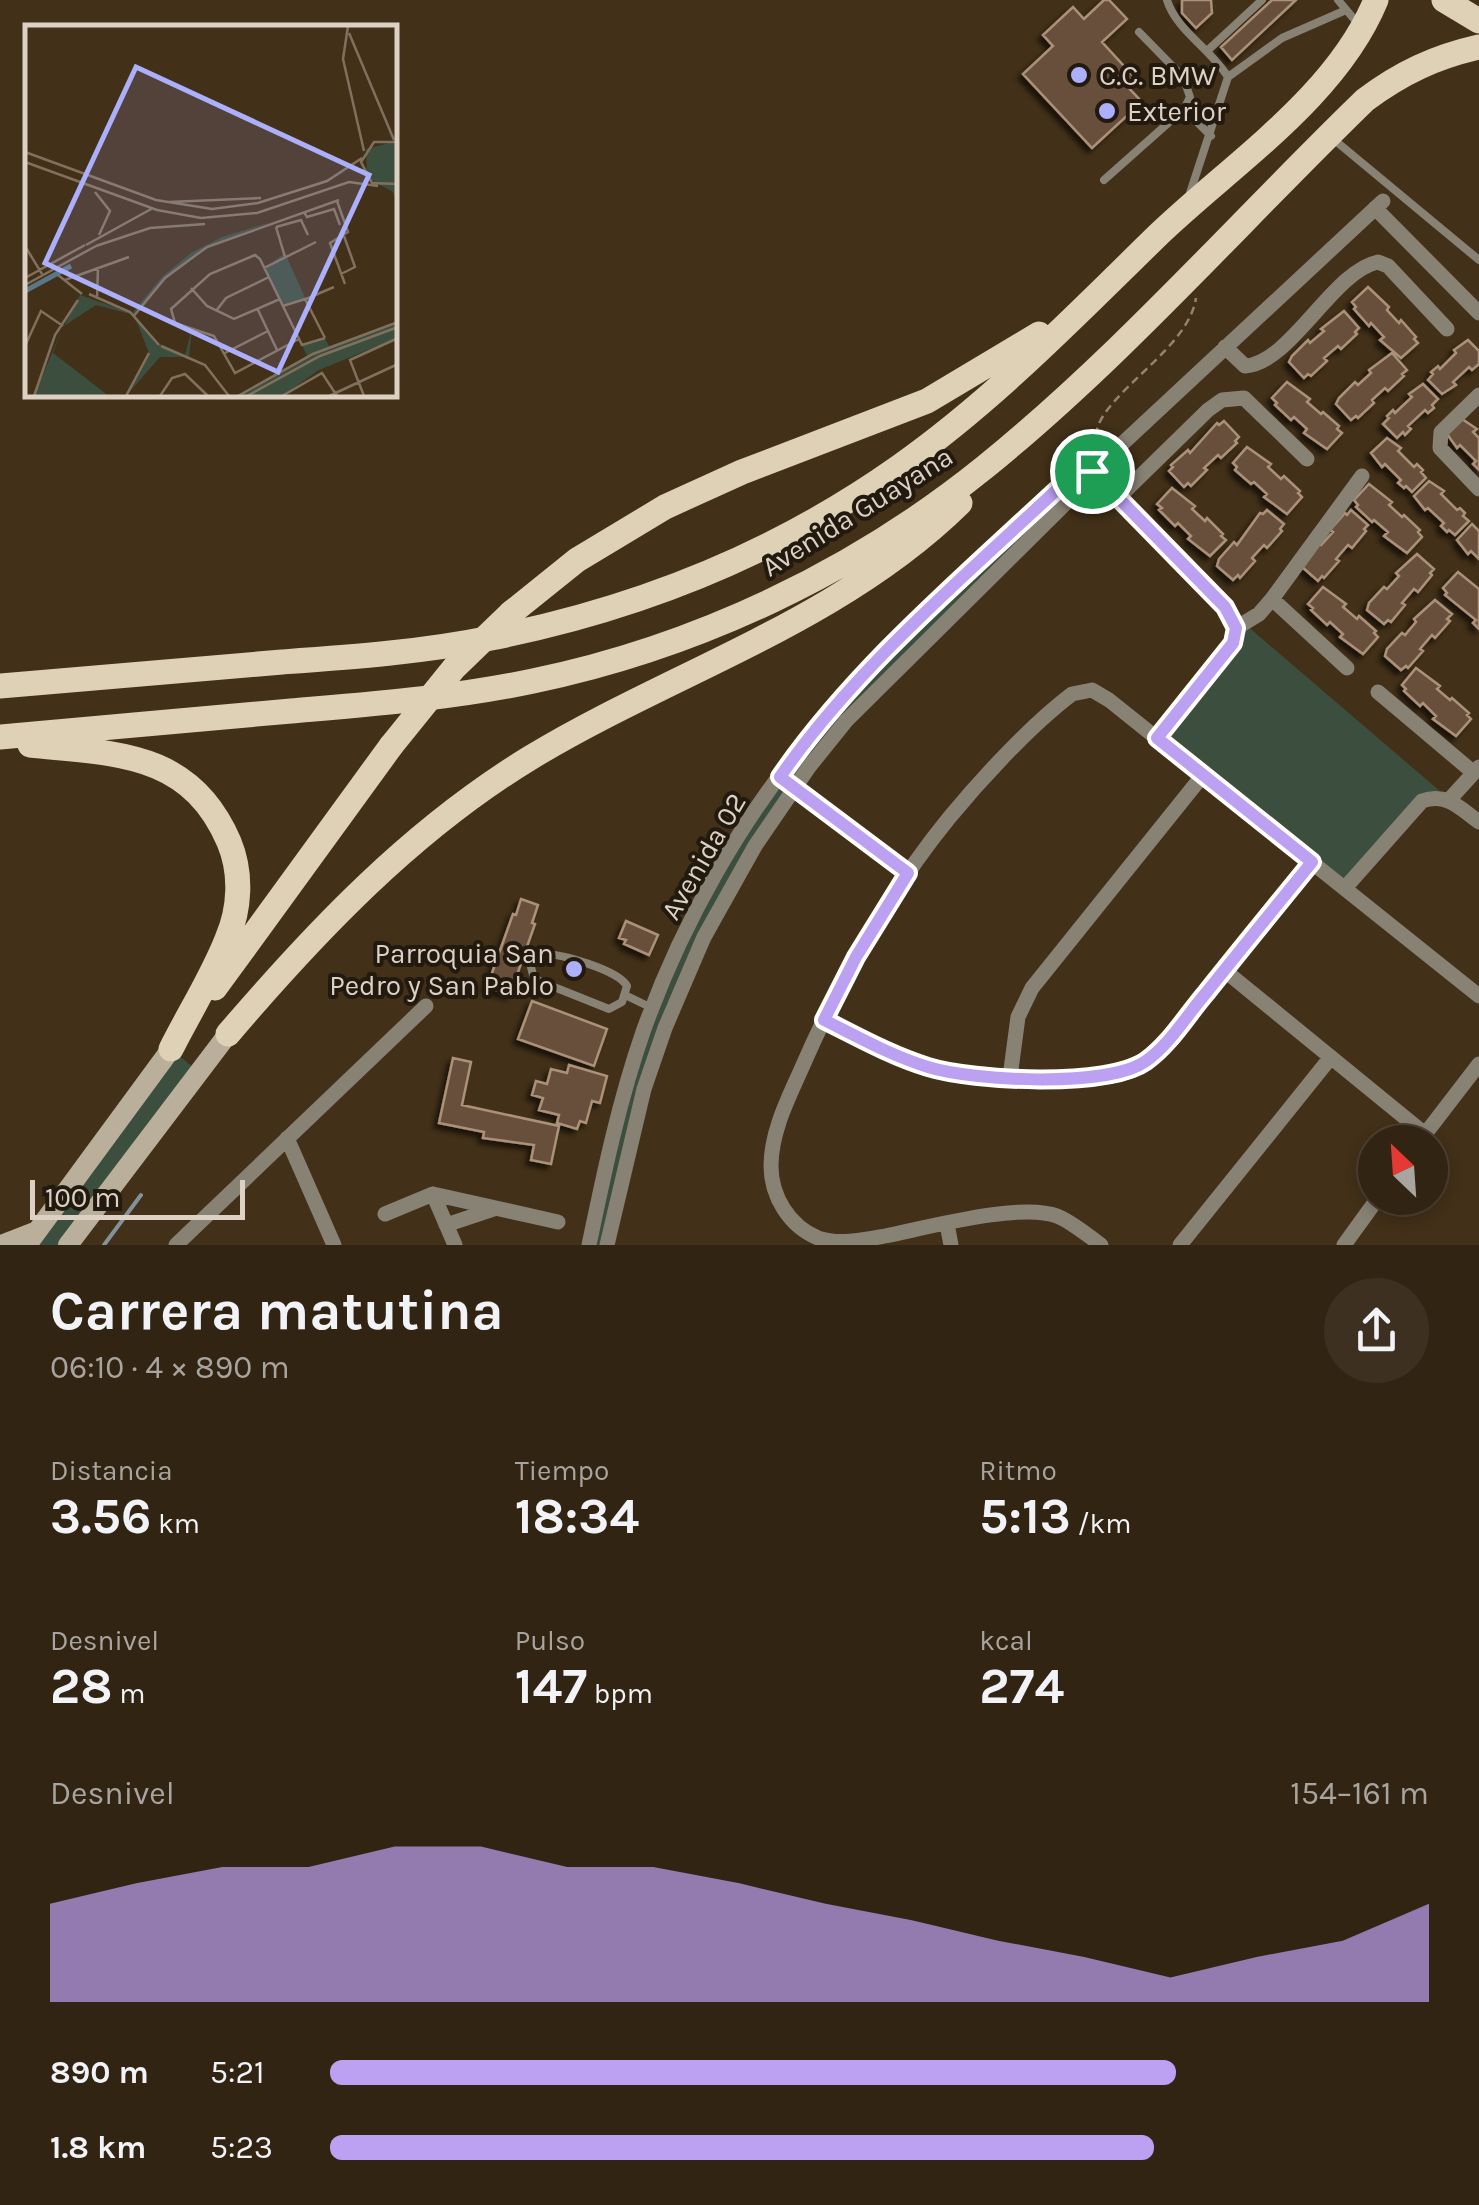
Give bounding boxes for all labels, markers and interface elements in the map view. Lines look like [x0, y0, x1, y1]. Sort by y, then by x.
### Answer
inset map [25, 25, 398, 398]
place label: C.C. BMW [1099, 59, 1216, 92]
marker: C.C. BMW [1068, 64, 1090, 86]
place label: Exterior [1127, 95, 1227, 128]
marker: Exterior [1096, 100, 1118, 122]
pin [1050, 429, 1135, 514]
street label: Avenida Guayana [756, 439, 959, 583]
icon: arrive [1065, 444, 1120, 499]
street label: Avenida 02 [654, 787, 753, 925]
place label: Parroquia San Pedro y San Pablo [329, 937, 554, 1002]
marker: Parroquia San Pedro y San Pablo [563, 958, 585, 980]
north arrow [1358, 1125, 1448, 1215]
map controls [1358, 1125, 1448, 1215]
scale bar [30, 1175, 245, 1220]
text: 100 m [45, 1181, 120, 1214]
button: share [1324, 1278, 1429, 1383]
text: Carrera matutina [50, 1279, 504, 1343]
text: 06:10 · 4 × 890 m [50, 1349, 290, 1386]
text: Distancia [50, 1454, 173, 1487]
text: Tiempo [515, 1454, 609, 1487]
text: Ritmo [979, 1454, 1057, 1487]
text: 3.56 [50, 1487, 151, 1546]
text: 18:34 [515, 1487, 639, 1546]
text: 5:13 [979, 1487, 1071, 1546]
text: km [151, 1507, 200, 1540]
text: /km [1071, 1507, 1132, 1540]
text: Desnivel [50, 1624, 159, 1657]
text: Pulso [515, 1624, 585, 1657]
text: kcal [979, 1624, 1033, 1657]
text: 28 [50, 1657, 113, 1716]
text: 147 [515, 1657, 587, 1716]
text: 274 [979, 1657, 1064, 1716]
text: m [113, 1677, 145, 1710]
text: bpm [587, 1677, 653, 1710]
text: Desnivel [50, 1775, 175, 1812]
text: 154–161 m [1290, 1775, 1429, 1812]
text: 890 m [50, 2054, 149, 2091]
text: 5:21 [210, 2054, 265, 2091]
text: 1.8 km [50, 2129, 146, 2166]
text: 5:23 [210, 2129, 273, 2166]

